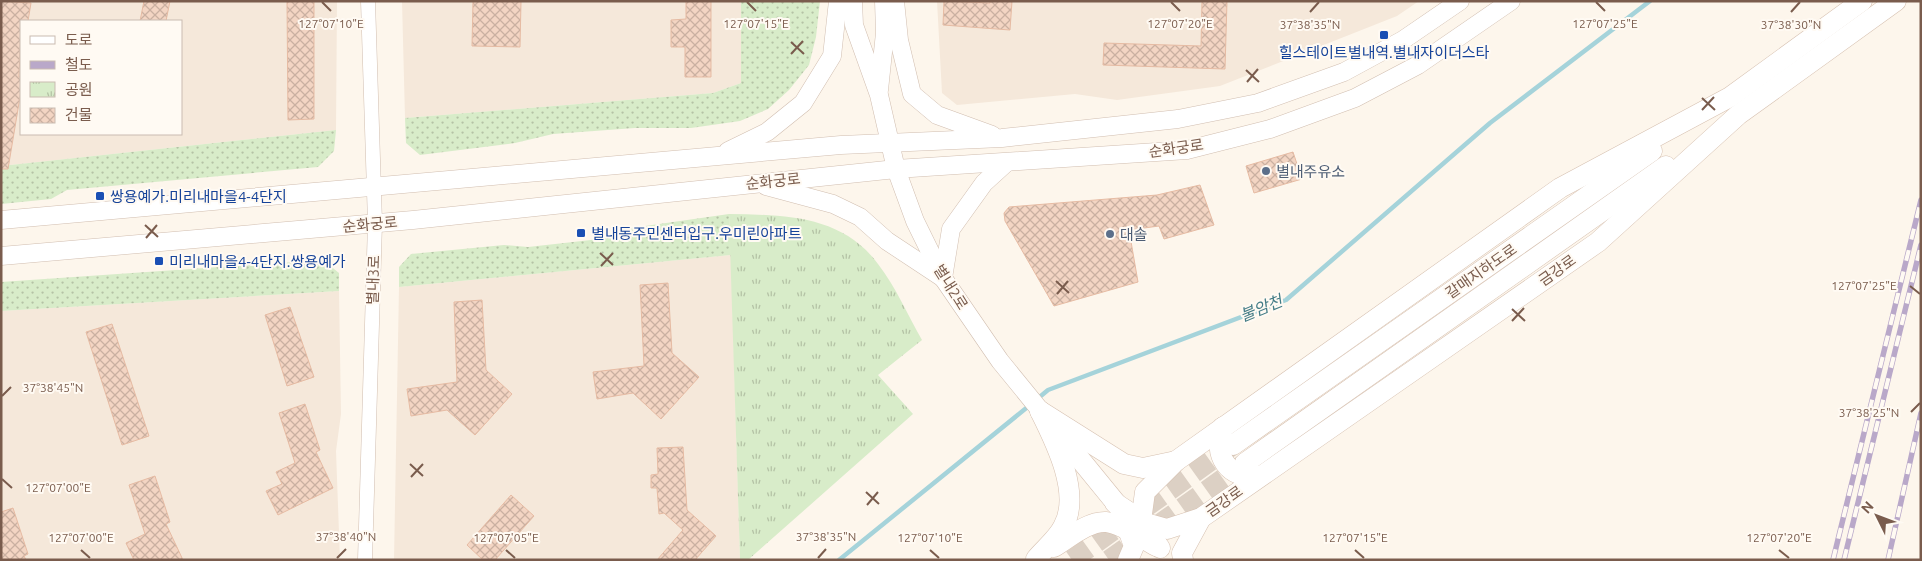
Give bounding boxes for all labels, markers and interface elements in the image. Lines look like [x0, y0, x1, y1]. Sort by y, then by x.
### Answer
text: 127°07'10"E [298, 17, 364, 30]
text: 127°07'15"E [723, 17, 789, 30]
text: 127°07'20"E [1147, 17, 1213, 30]
text: 127°07'25"E [1572, 17, 1638, 30]
text: 37°38'35"N [1280, 18, 1340, 31]
text: 37°38'30"N [1761, 18, 1821, 31]
legend [20, 20, 182, 135]
marker: 힐스테이트별내역.별내자이더스타 [1378, 29, 1390, 41]
text: 도로 [65, 31, 93, 48]
place label: 힐스테이트별내역.별내자이더스타 [1279, 44, 1490, 61]
text: 철도 [65, 56, 93, 73]
text: 공원 [65, 81, 93, 98]
text: 건물 [65, 106, 93, 123]
street label: 순화궁로 [1147, 136, 1205, 160]
place label: 별내주유소 [1276, 163, 1345, 180]
marker: 별내주유소 [1260, 165, 1272, 177]
street label: 순화궁로 [745, 170, 801, 192]
place label: 쌍용예가.미리내마을4-4단지 [110, 188, 287, 205]
marker: 쌍용예가.미리내마을4-4단지 [94, 190, 106, 202]
street label: 순화궁로 [342, 213, 398, 235]
place label: 별내동주민센터입구.우미린아파트 [591, 225, 802, 242]
place label: 대솔 [1120, 226, 1148, 243]
marker: 별내동주민센터입구.우미린아파트 [575, 227, 587, 239]
marker: 대솔 [1104, 228, 1116, 240]
street label: 갈매지하도로 [1442, 240, 1520, 302]
street label: 금강로 [1535, 251, 1579, 289]
place label: 미리내마을4-4단지.쌍용예가 [169, 253, 346, 270]
marker: 미리내마을4-4단지.쌍용예가 [153, 255, 165, 267]
street label: 별내3로 [364, 255, 382, 305]
street label: 별내2로 [931, 261, 971, 313]
text: 127°07'25"E [1831, 279, 1897, 292]
water label: 불암천 [1237, 291, 1287, 325]
text: 37°38'45"N [23, 381, 83, 394]
text: 37°38'25"N [1839, 406, 1899, 419]
text: 127°07'00"E [25, 481, 91, 494]
street label: 금강로 [1202, 482, 1246, 520]
north arrow [1852, 491, 1902, 541]
text: N [1858, 498, 1877, 517]
text: 37°38'40"N [316, 530, 376, 543]
text: 37°38'35"N [796, 530, 856, 543]
text: 127°07'00"E [48, 531, 114, 544]
text: 127°07'05"E [473, 531, 539, 544]
text: 127°07'10"E [897, 531, 963, 544]
text: 127°07'15"E [1322, 531, 1388, 544]
text: 127°07'20"E [1746, 531, 1812, 544]

